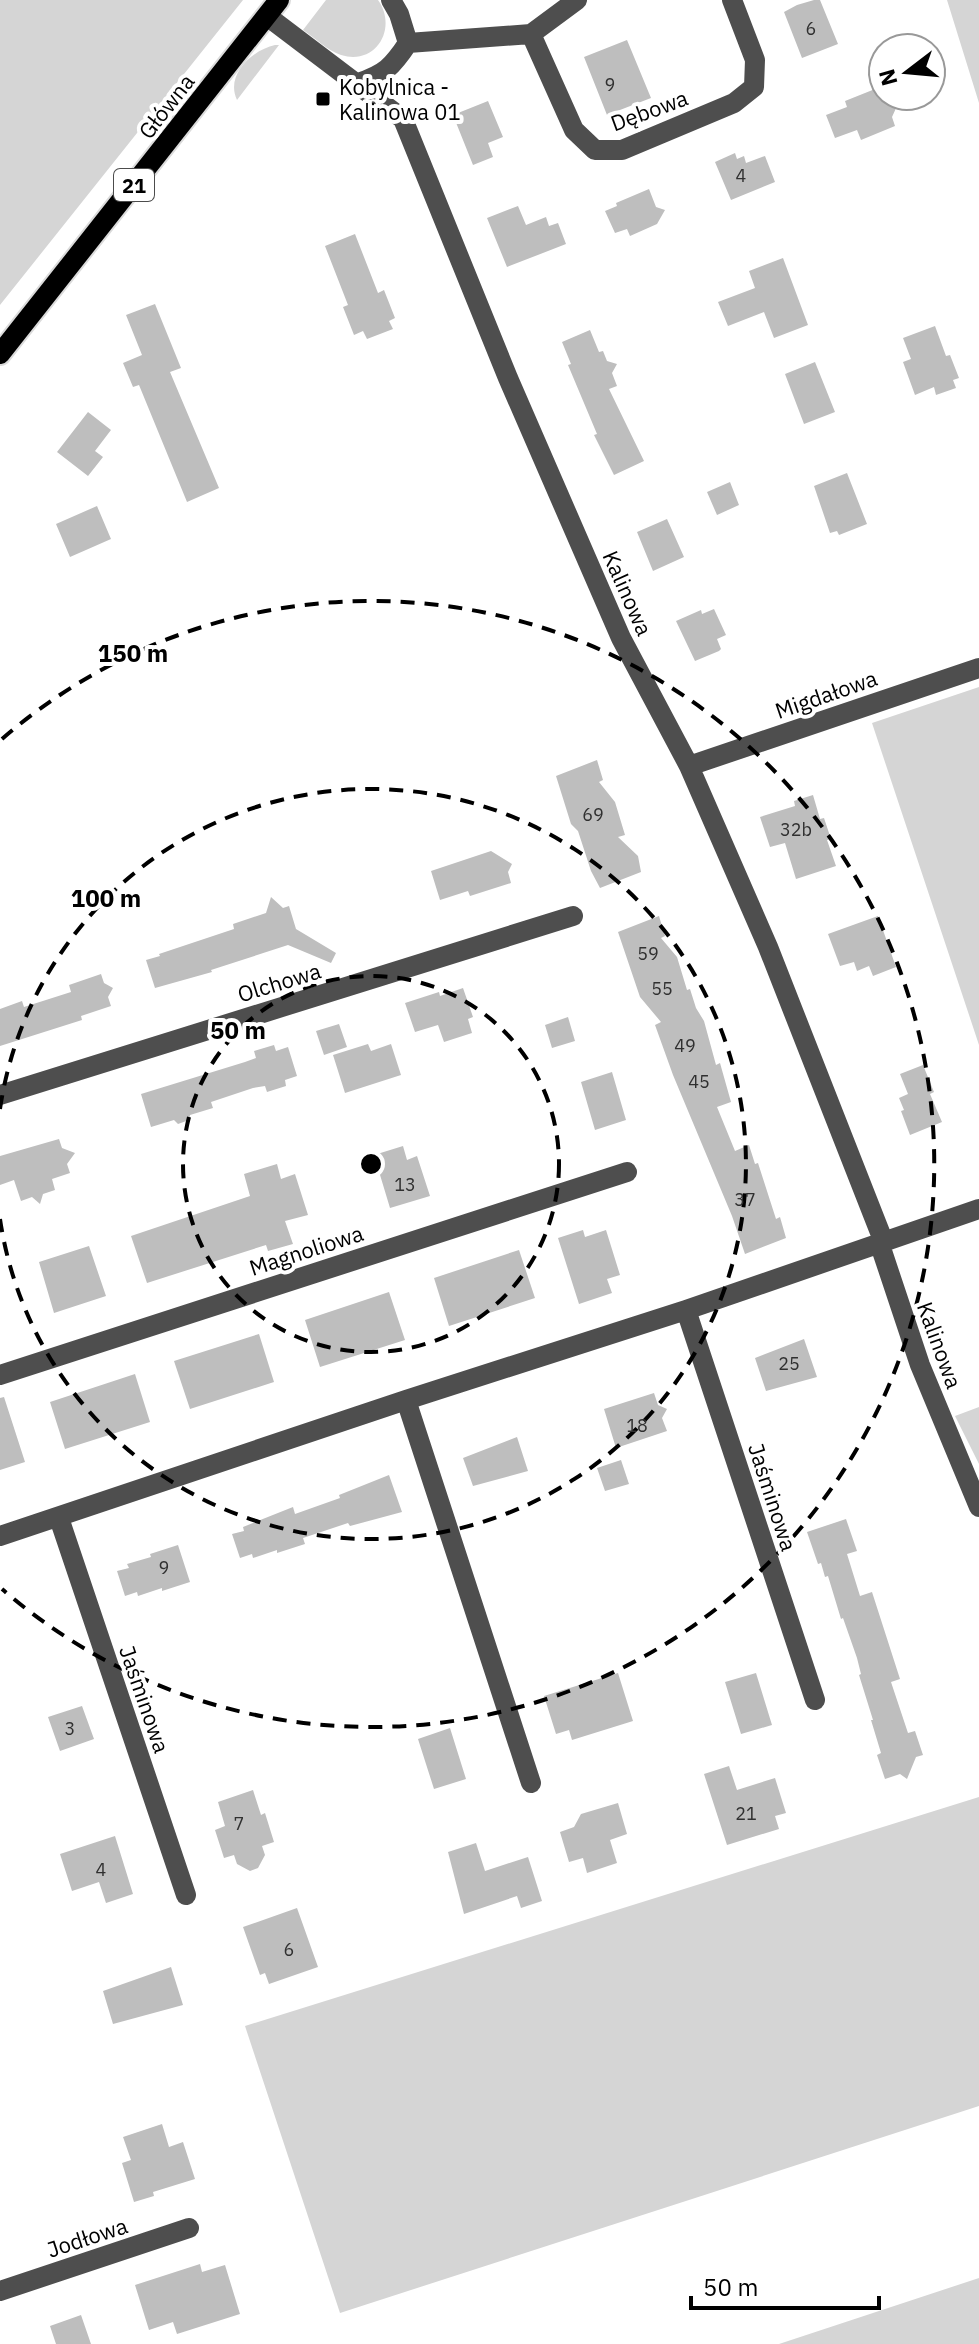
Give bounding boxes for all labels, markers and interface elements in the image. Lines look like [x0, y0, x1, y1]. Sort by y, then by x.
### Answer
house number: 6 [806, 17, 816, 40]
north arrow [867, 32, 947, 112]
text: N [871, 66, 903, 89]
street label: Główna [132, 67, 201, 144]
place label: Kobylnica - Kalinowa 01 [339, 72, 461, 126]
house number: 9 [605, 73, 615, 96]
street label: Dębowa [606, 83, 692, 137]
marker: Kobylnica - Kalinowa 01 [314, 90, 332, 108]
house number: 4 [736, 164, 747, 187]
road number: 21 [114, 169, 154, 201]
street label: Kalinowa [596, 546, 660, 640]
text: 150 m [98, 637, 168, 669]
street label: Migdałowa [771, 663, 881, 725]
house number: 69 [582, 803, 604, 826]
house number: 32b [780, 818, 812, 841]
text: 100 m [71, 882, 141, 914]
house number: 59 [637, 942, 659, 965]
street label: Olchowa [234, 956, 324, 1008]
house number: 55 [651, 977, 673, 1000]
text: 50 m [210, 1014, 266, 1046]
house number: 49 [674, 1034, 696, 1057]
house number: 45 [688, 1070, 710, 1093]
centre of rings [357, 1150, 385, 1178]
house number: 13 [394, 1173, 416, 1196]
house number: 37 [734, 1188, 756, 1211]
street label: Magnoliowa [245, 1218, 367, 1282]
street label: Kalinowa [911, 1298, 969, 1392]
house number: 25 [778, 1352, 800, 1375]
house number: 18 [626, 1414, 648, 1437]
street label: Jaśminowa [742, 1439, 804, 1555]
house number: 9 [159, 1556, 169, 1579]
street label: Jaśminowa [113, 1642, 177, 1757]
house number: 3 [65, 1717, 75, 1740]
house number: 21 [735, 1802, 757, 1825]
house number: 7 [234, 1812, 244, 1835]
house number: 4 [96, 1858, 107, 1881]
house number: 6 [284, 1938, 294, 1961]
street label: Jodłowa [43, 2210, 131, 2264]
scale bar [691, 2260, 879, 2310]
text: 50 m [703, 2271, 758, 2303]

